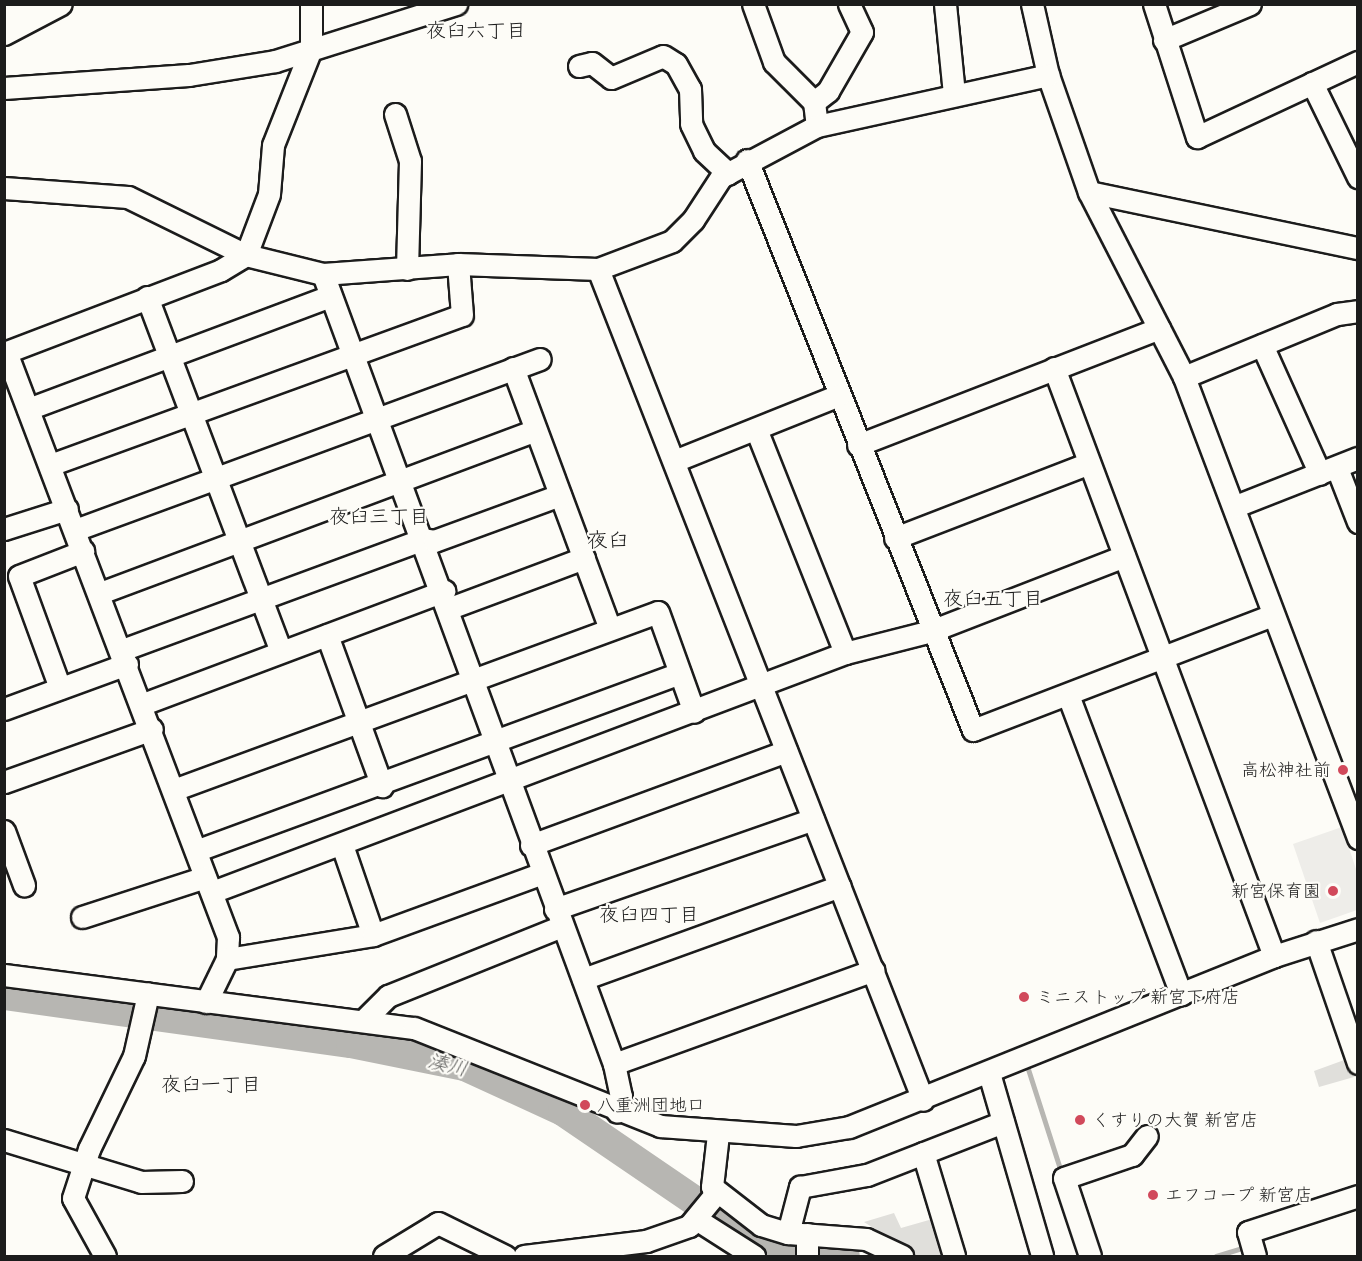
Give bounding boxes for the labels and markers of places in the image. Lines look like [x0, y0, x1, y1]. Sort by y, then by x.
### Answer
place label: 高松神社前 [1241, 759, 1331, 781]
marker: 高松神社前 [1336, 763, 1350, 777]
place label: 新宮保育園 [1231, 880, 1321, 902]
marker: 新宮保育園 [1326, 884, 1340, 898]
place label: ミニストップ 新宮下府店 [1036, 986, 1238, 1008]
marker: ミニストップ 新宮下府店 [1017, 990, 1031, 1004]
place label: 八重洲団地口 [597, 1094, 705, 1116]
marker: 八重洲団地口 [578, 1098, 592, 1112]
place label: くすりの大賀 新宮店 [1092, 1109, 1258, 1131]
marker: くすりの大賀 新宮店 [1073, 1113, 1087, 1127]
place label: エフコープ 新宮店 [1165, 1184, 1313, 1206]
marker: エフコープ 新宮店 [1146, 1188, 1160, 1202]

